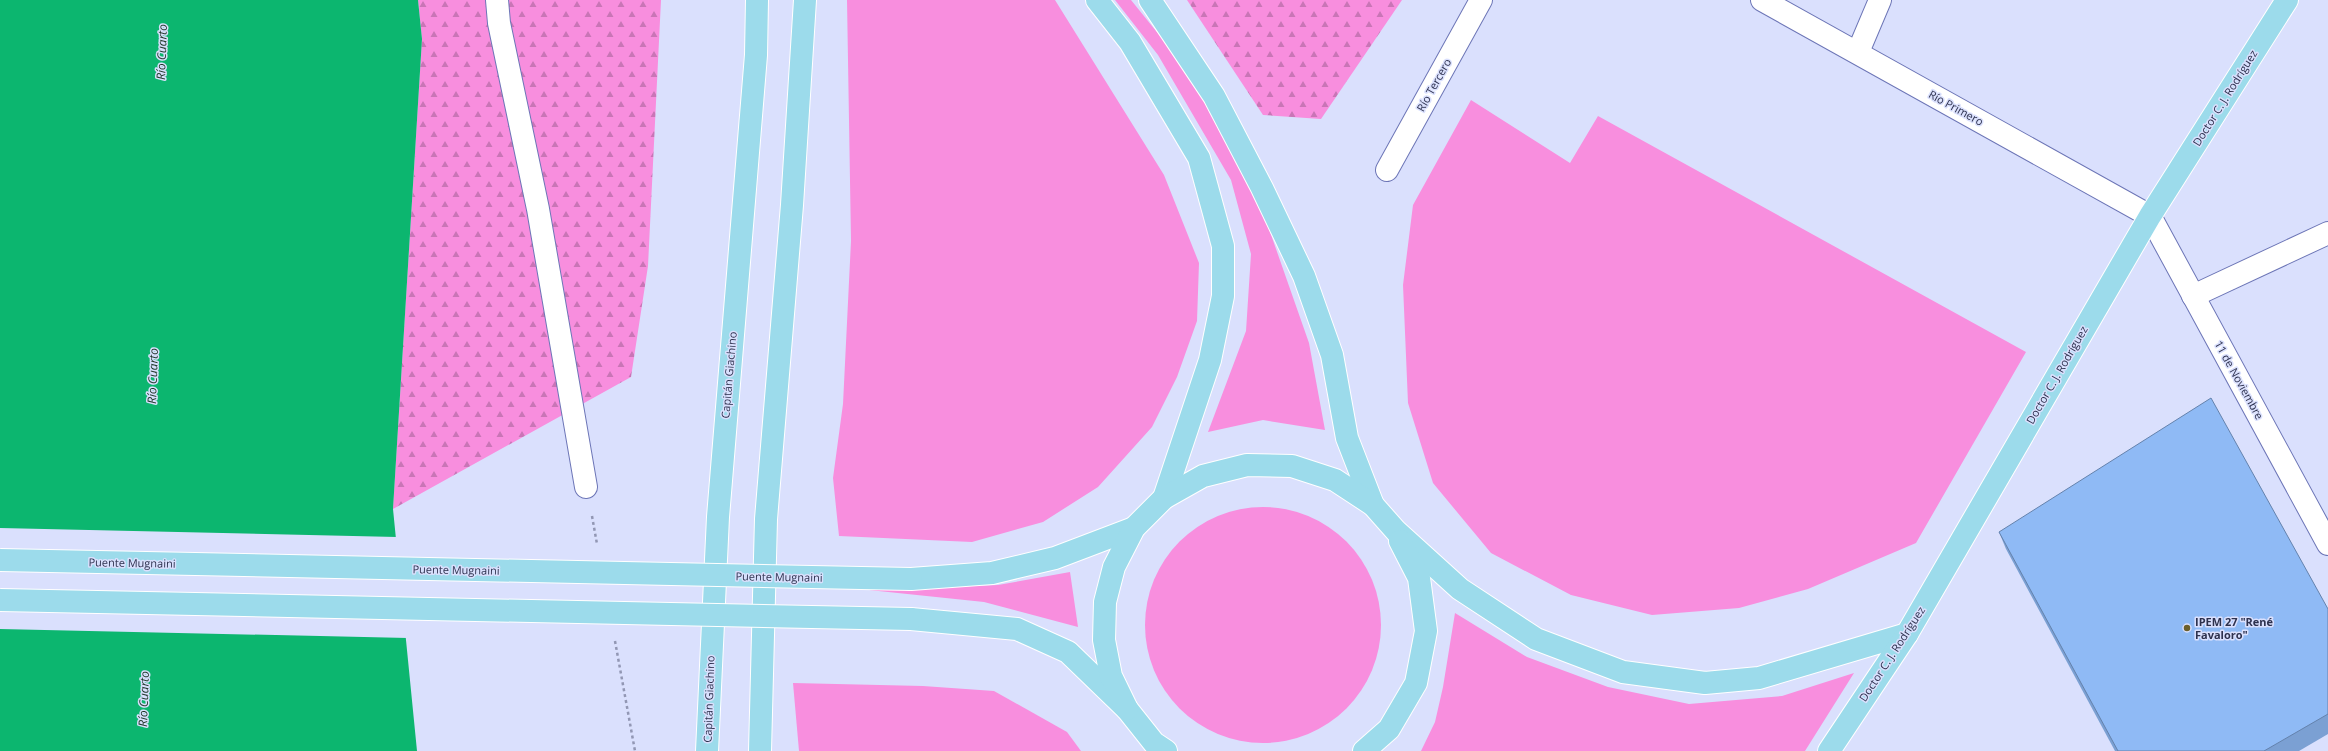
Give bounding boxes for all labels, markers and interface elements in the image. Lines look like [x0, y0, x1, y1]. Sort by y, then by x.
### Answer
water label: Río Cuarto [152, 23, 171, 80]
street label: Doctor C. J. Rodríguez [2189, 47, 2260, 149]
street label: Río Tercero [1413, 55, 1454, 114]
street label: Río Primero [1926, 86, 1987, 129]
street label: Doctor C. J. Rodríguez [2022, 323, 2091, 426]
street label: Capitán Giachino [717, 330, 740, 419]
street label: 11 de Noviembre [2212, 338, 2267, 422]
water label: Río Cuarto [143, 347, 162, 404]
street label: Puente Mugnaini [88, 554, 176, 571]
street label: Puente Mugnaini [412, 561, 500, 578]
street label: Puente Mugnaini [735, 568, 823, 585]
street label: Doctor C. J. Rodríguez [1855, 603, 1928, 704]
place label: IPEM 27 "René Favaloro" [2195, 614, 2274, 642]
marker: IPEM 27 "René Favaloro" [2182, 623, 2192, 633]
street label: Capitán Giachino [699, 655, 718, 743]
water label: Río Cuarto [134, 670, 153, 727]

